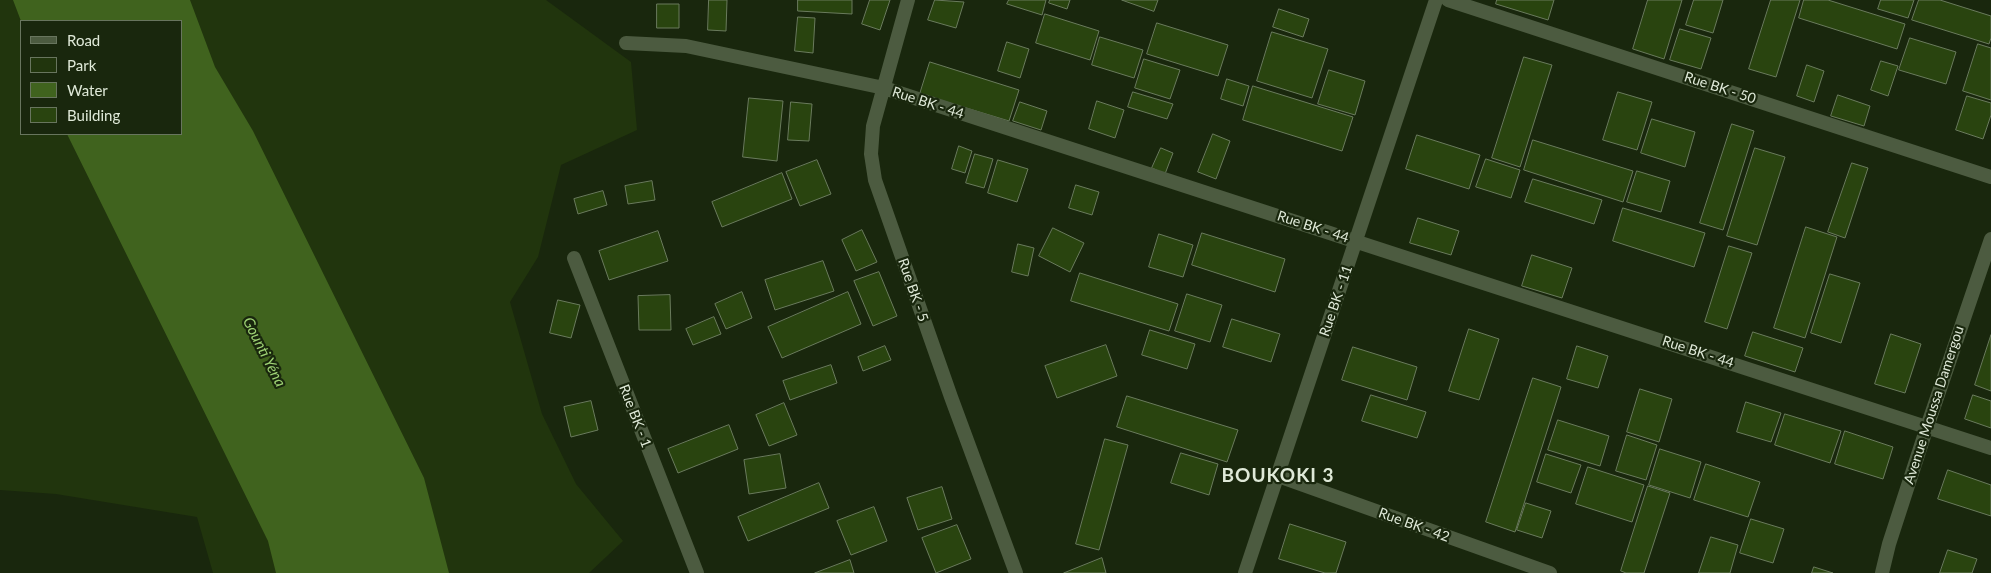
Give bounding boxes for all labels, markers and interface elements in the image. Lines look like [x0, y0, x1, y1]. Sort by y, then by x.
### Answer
legend [20, 20, 182, 135]
text: Road [67, 31, 100, 49]
text: Park [67, 56, 96, 74]
street label: Rue BK - 50 [1682, 69, 1758, 107]
text: Water [67, 81, 108, 99]
street label: Rue BK - 44 [890, 84, 966, 122]
text: Building [67, 106, 120, 124]
street label: Rue BK - 44 [1275, 208, 1351, 246]
street label: Rue BK - 5 [894, 256, 932, 324]
street label: Rue BK - 11 [1316, 263, 1356, 339]
water label: Gounti Yéna [239, 314, 289, 390]
street label: Avenue Moussa Damergou [1900, 324, 1968, 486]
street label: Rue BK - 44 [1660, 333, 1736, 371]
street label: Rue BK - 1 [615, 382, 655, 450]
district label: BOUKOKI 3 [1220, 465, 1336, 487]
street label: Rue BK - 42 [1376, 504, 1452, 546]

